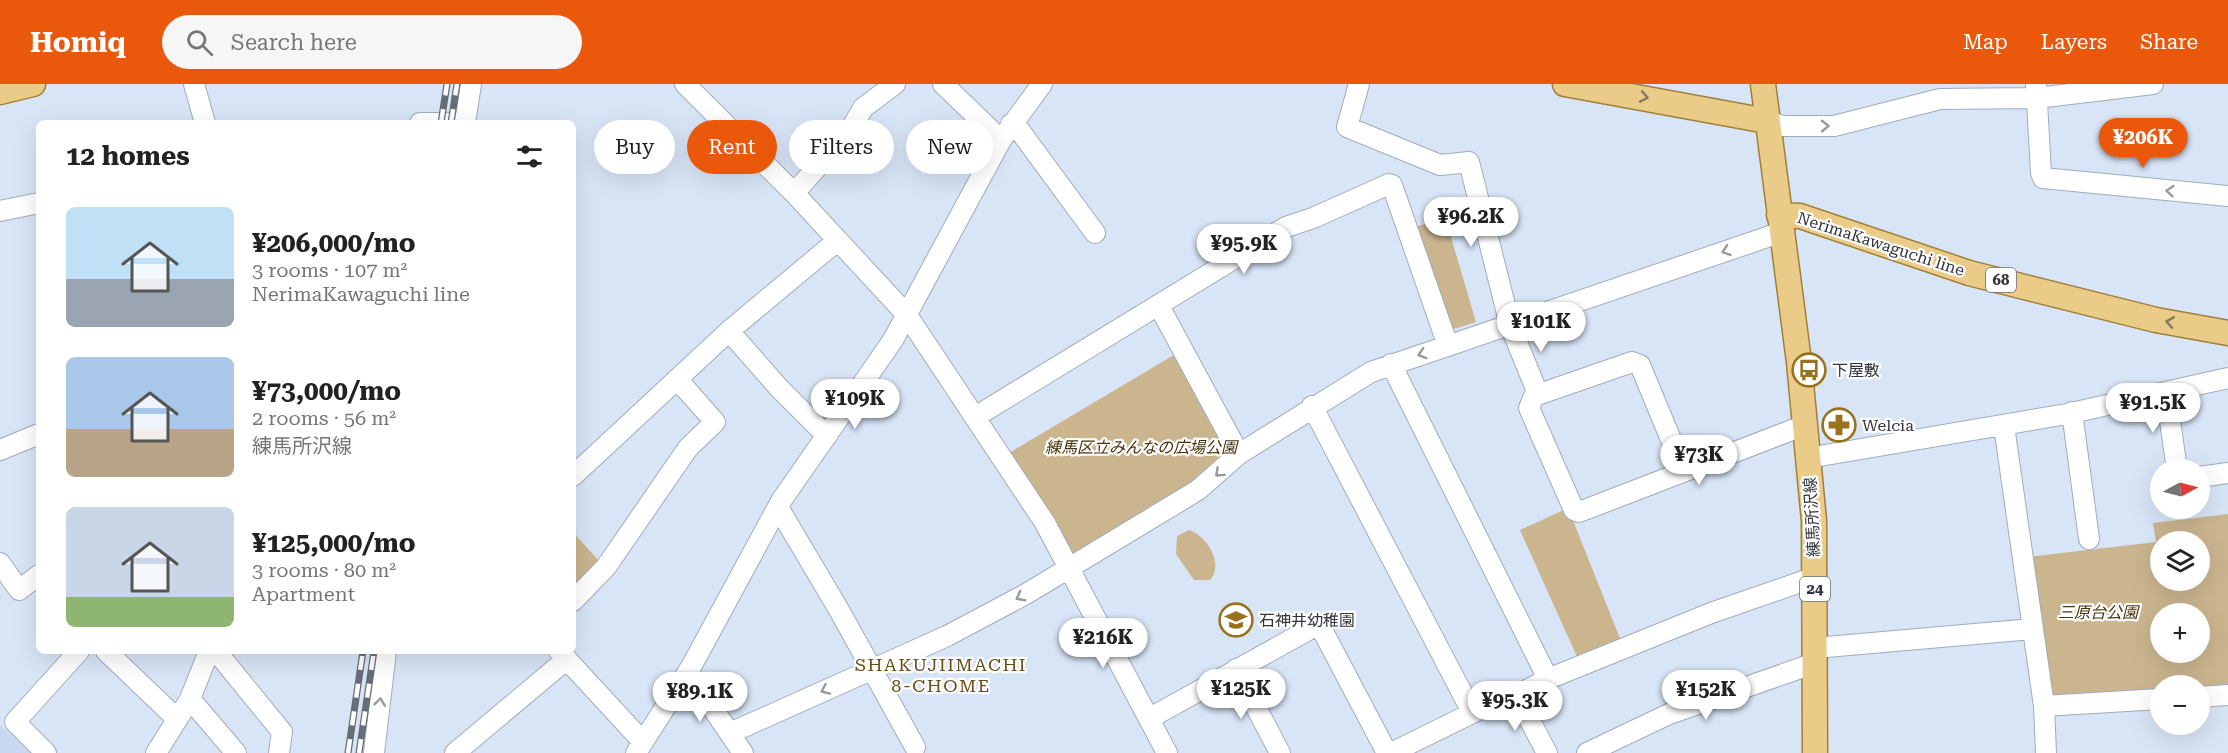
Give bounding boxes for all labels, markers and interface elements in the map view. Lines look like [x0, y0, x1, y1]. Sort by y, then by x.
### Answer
search box [162, 15, 582, 69]
text: Homiq [30, 26, 126, 59]
icon: search [183, 26, 216, 59]
text: Search here [231, 30, 357, 55]
text: Map [1963, 30, 2008, 54]
text: Layers [2041, 30, 2107, 54]
text: Share [2140, 30, 2198, 54]
one-way arrow [1638, 90, 1648, 103]
pin: ¥206K [2101, 118, 2185, 169]
chip: Buy [594, 120, 675, 174]
chip: Rent [687, 120, 777, 174]
chip: Filters [789, 120, 894, 174]
chip: New [906, 120, 993, 174]
one-way arrow [1821, 120, 1830, 132]
text: ¥206K [2113, 125, 2173, 149]
icon: filters [513, 140, 546, 173]
text: 12 homes [66, 141, 190, 171]
one-way arrow [2165, 185, 2174, 198]
pin: ¥96.2K [1422, 197, 1520, 248]
text: ¥96.2K [1438, 204, 1504, 228]
street label: NerimaKawaguchi line [1795, 208, 1967, 280]
pin: ¥95.9K [1195, 224, 1293, 275]
text: ¥206,000/mo [252, 228, 416, 258]
icon: home [114, 231, 186, 303]
text: ¥95.9K [1211, 231, 1277, 255]
one-way arrow [1721, 244, 1732, 256]
text: 3 rooms · 107 m² [252, 258, 407, 282]
road number: 68 [1986, 268, 2016, 292]
text: NerimaKawaguchi line [252, 282, 470, 306]
pin: ¥101K [1499, 302, 1583, 353]
text: ¥101K [1511, 309, 1571, 333]
one-way arrow [2166, 317, 2175, 329]
one-way arrow [1417, 347, 1428, 359]
bus stop icon: 下屋敷 [1791, 352, 1827, 388]
place label: 下屋敷 [1832, 361, 1880, 380]
text: ¥73,000/mo [252, 376, 401, 406]
pin: ¥109K [813, 379, 897, 430]
icon: home [114, 381, 186, 453]
pin: ¥91.5K [2104, 383, 2202, 434]
text: ¥109K [825, 386, 885, 410]
text: ¥91.5K [2120, 390, 2186, 414]
text: 2 rooms · 56 m² [252, 406, 396, 430]
pharmacy icon: Welcia [1821, 407, 1857, 443]
place label: Welcia [1862, 416, 1914, 435]
text: 練馬所沢線 [252, 434, 352, 458]
pin: ¥73K [1663, 435, 1735, 486]
park label: 練馬区立みんなの広場公園 [1045, 438, 1239, 457]
text: ¥73K [1674, 442, 1724, 466]
north arrow [2150, 459, 2210, 519]
map controls [2150, 459, 2210, 735]
one-way arrow [1215, 466, 1226, 477]
street label: 練馬所沢線 [1800, 477, 1824, 557]
text: ¥125,000/mo [252, 528, 416, 558]
icon: home [114, 531, 186, 603]
button: layers [2150, 531, 2210, 591]
text: 3 rooms · 80 m² [252, 558, 396, 582]
road number: 24 [1800, 577, 1830, 601]
text: Apartment [252, 582, 355, 606]
one-way arrow [1015, 590, 1026, 601]
school or university icon: 石神井幼稚園 [1218, 602, 1254, 638]
park label: 三原台公園 [2058, 603, 2140, 622]
button: + [2150, 603, 2210, 663]
place label: 石神井幼稚園 [1259, 611, 1355, 630]
pin: ¥216K [1061, 618, 1145, 669]
text: ¥216K [1073, 625, 1133, 649]
district label: SHAKUJIIMACHI 8-CHOME [855, 654, 1027, 696]
pin: ¥125K [1199, 669, 1283, 720]
pin: ¥152K [1664, 670, 1748, 721]
pin: ¥89.1K [651, 672, 749, 723]
button: − [2150, 675, 2210, 735]
text: ¥125K [1211, 676, 1271, 700]
text: ¥152K [1676, 677, 1736, 701]
text: ¥89.1K [667, 679, 733, 703]
pin: ¥95.3K [1466, 681, 1564, 732]
one-way arrow [821, 683, 832, 695]
text: ¥95.3K [1482, 688, 1548, 712]
one-way arrow [373, 697, 386, 707]

